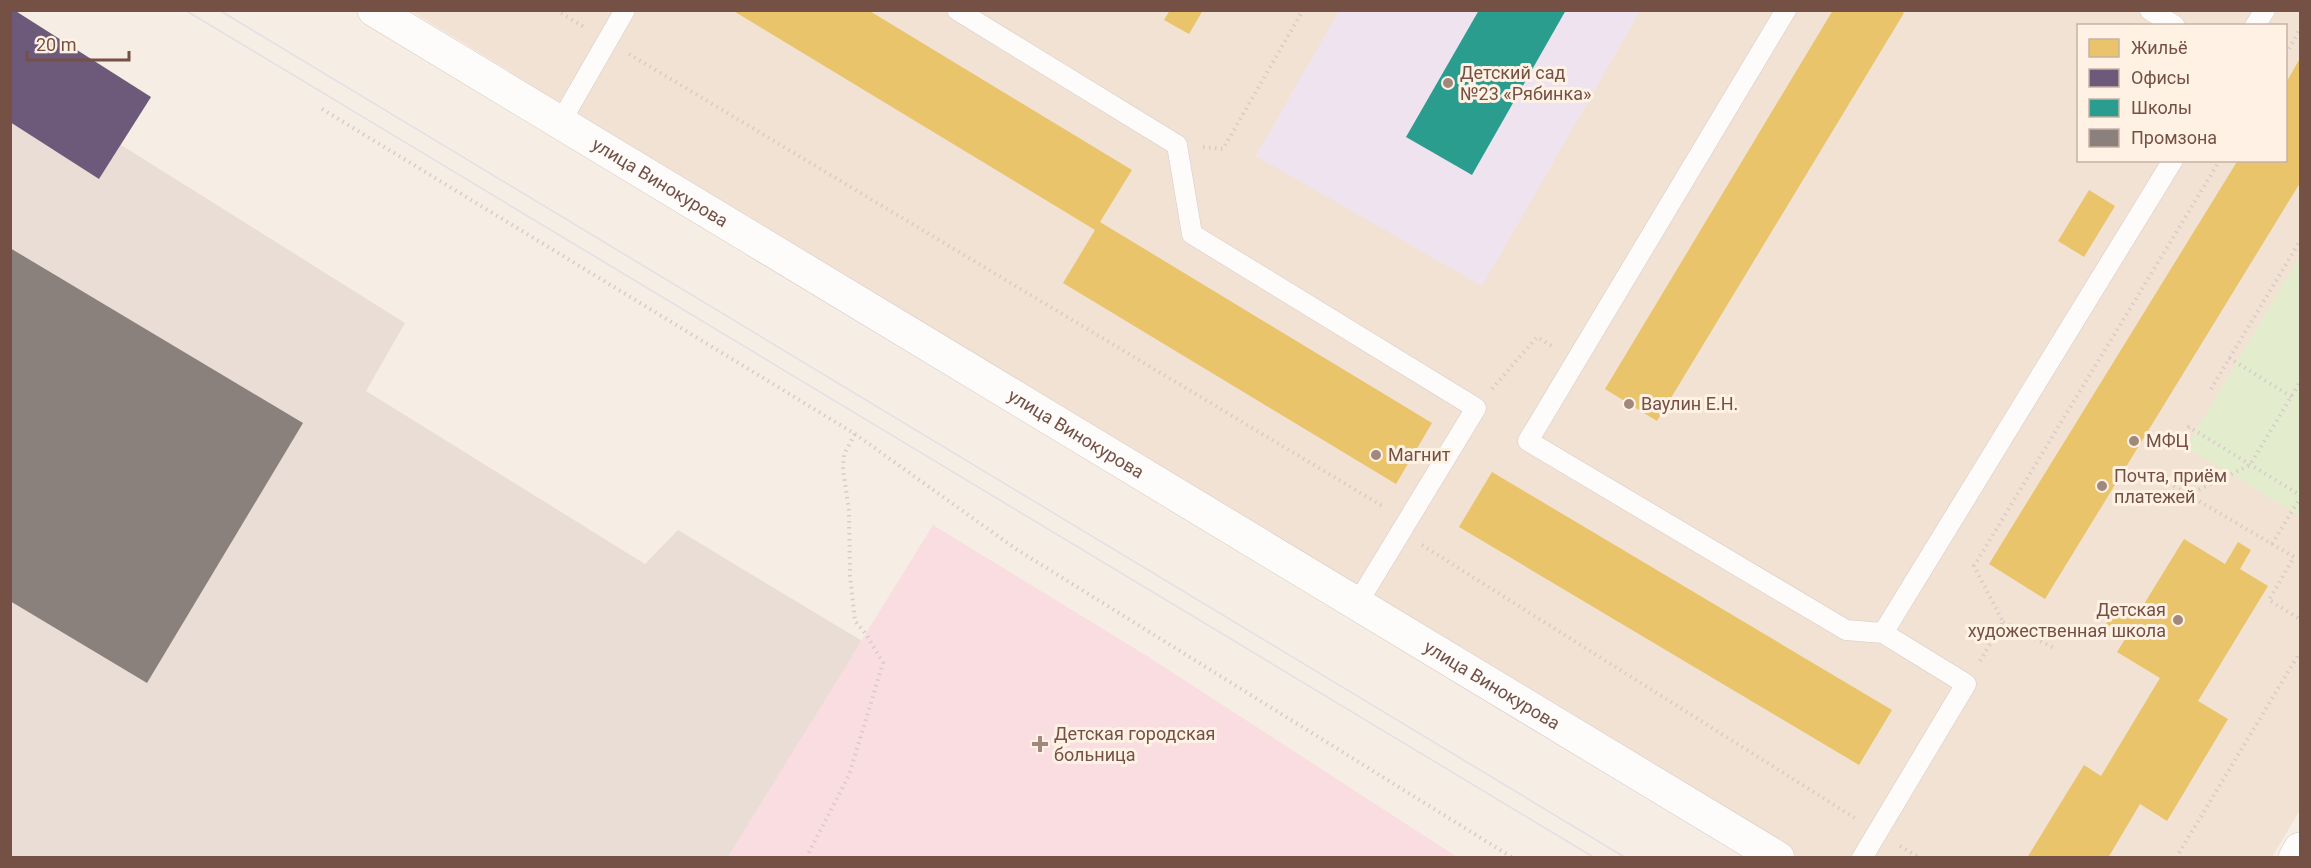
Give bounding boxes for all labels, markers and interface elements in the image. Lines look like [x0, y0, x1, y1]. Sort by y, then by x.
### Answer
scale bar [27, 24, 129, 62]
legend [2077, 24, 2287, 162]
text: 20 m [36, 34, 76, 55]
text: Жильё [2131, 37, 2187, 58]
place label: Детский сад №23 «Рябинка» [1460, 62, 1591, 104]
text: Офисы [2131, 67, 2190, 88]
marker: Детский сад №23 «Рябинка» [1441, 76, 1455, 90]
text: Школы [2131, 97, 2192, 118]
text: Промзона [2131, 127, 2217, 148]
street label: улица Винокурова [588, 133, 732, 231]
street label: улица Винокурова [1004, 384, 1148, 483]
place label: Ваулин Е.Н. [1641, 393, 1738, 414]
marker: Ваулин Е.Н. [1622, 397, 1636, 411]
place label: МФЦ [2146, 430, 2189, 451]
marker: МФЦ [2127, 434, 2141, 448]
place label: Магнит [1388, 444, 1451, 465]
marker: Магнит [1369, 448, 1383, 462]
place label: Почта, приём платежей [2114, 465, 2227, 507]
marker: Почта, приём платежей [2095, 479, 2109, 493]
place label: Детская художественная школа [1968, 599, 2166, 641]
marker: Детская художественная школа [2171, 613, 2185, 627]
street label: улица Винокурова [1420, 636, 1564, 734]
place label: Детская городская больница [1054, 723, 1215, 765]
marker: Детская городская больница [1031, 735, 1049, 753]

